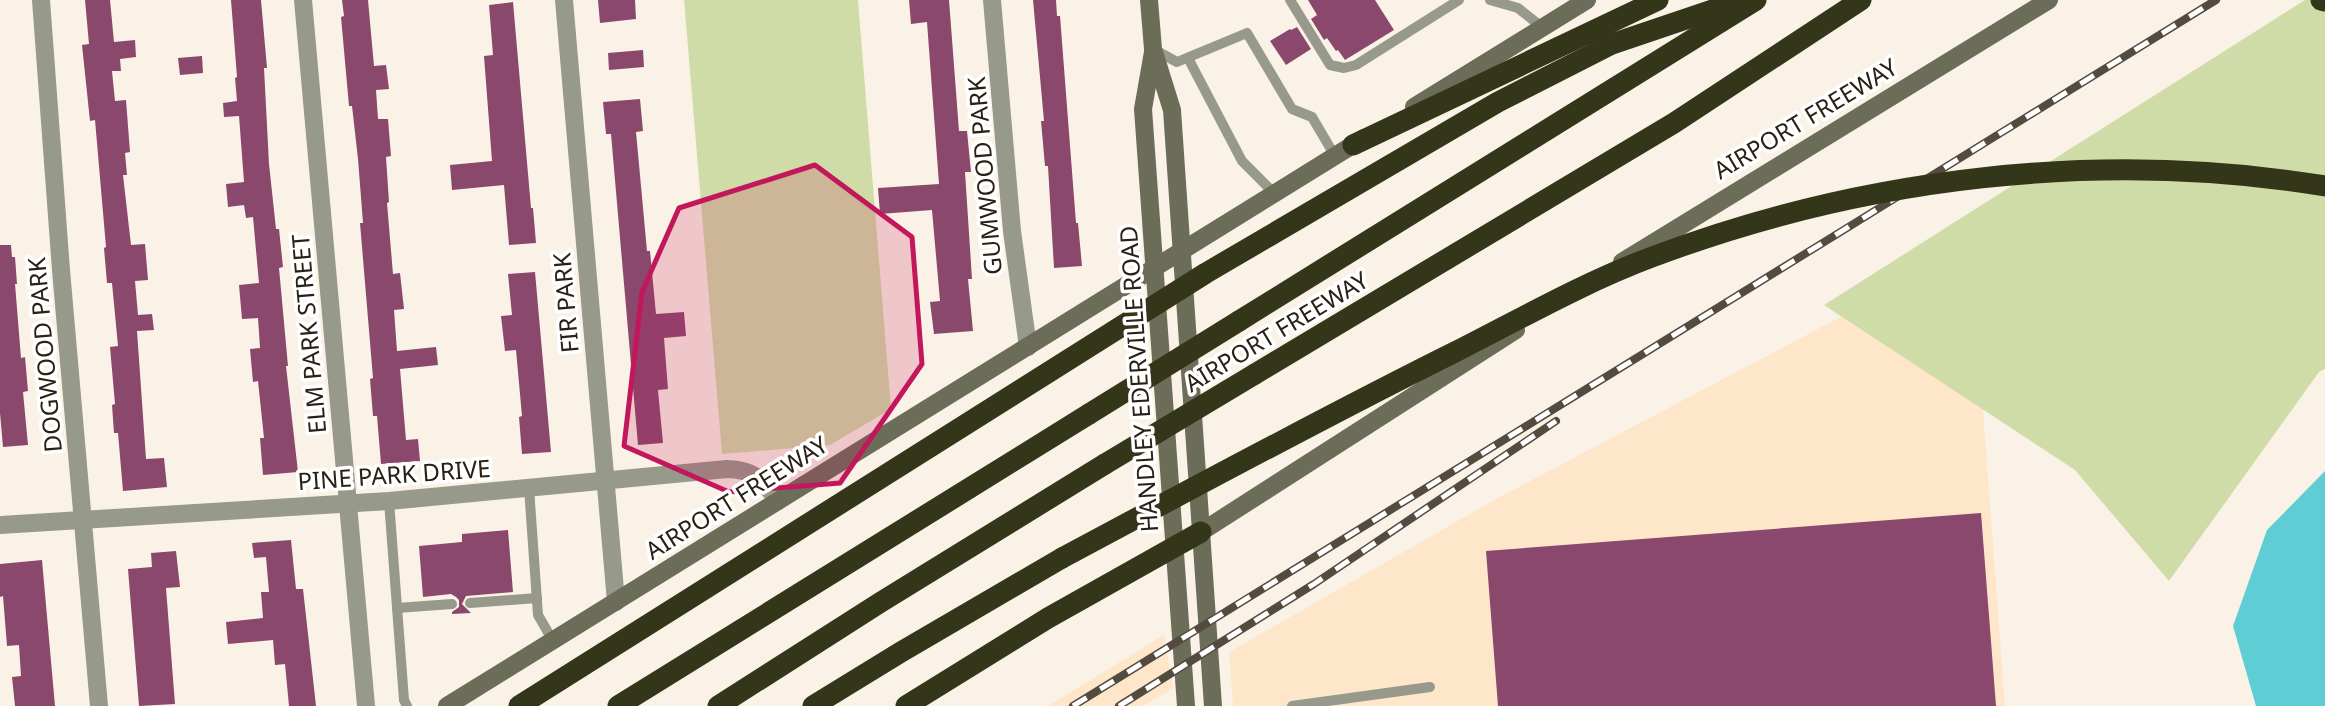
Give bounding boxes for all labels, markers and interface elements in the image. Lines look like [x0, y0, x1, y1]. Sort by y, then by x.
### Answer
street label: AIRPORT FREEWAY [1707, 50, 1903, 186]
street label: GUMWOOD PARK [959, 76, 1009, 276]
street label: HANDLEY EDERVILLE ROAD [1111, 225, 1165, 533]
street label: ELM PARK STREET [283, 232, 333, 435]
street label: FIR PARK [544, 252, 586, 354]
street label: DOGWOOD PARK [19, 256, 69, 454]
street label: AIRPORT FREEWAY [1178, 263, 1374, 399]
street label: AIRPORT FREEWAY [639, 427, 834, 566]
street label: PINE PARK DRIVE [296, 451, 492, 497]

